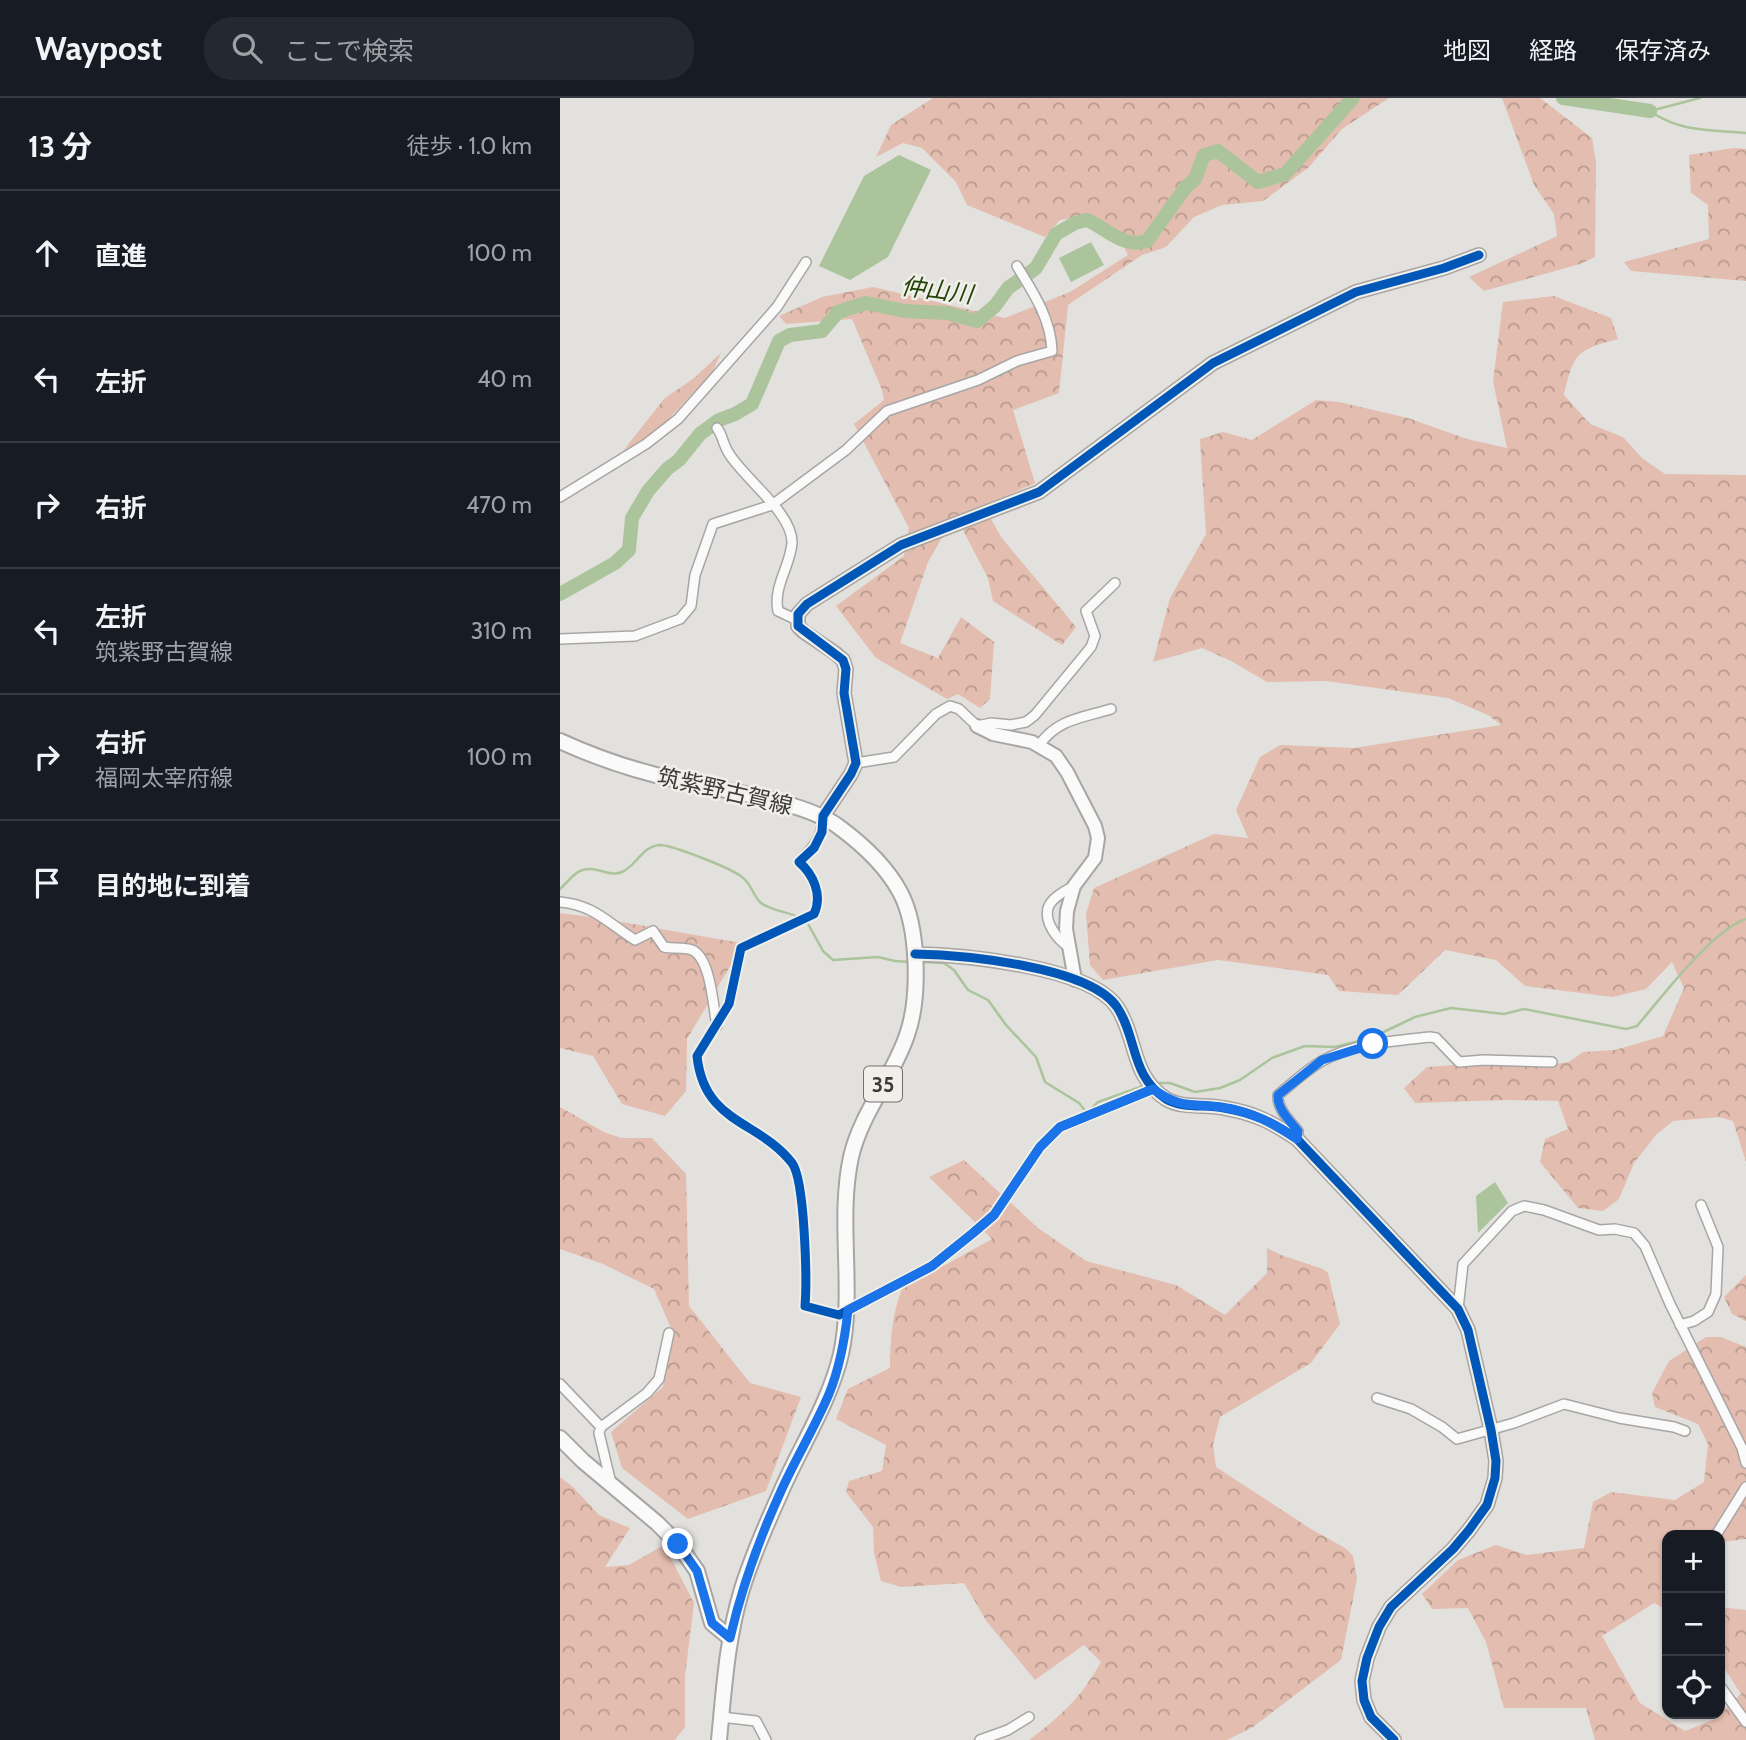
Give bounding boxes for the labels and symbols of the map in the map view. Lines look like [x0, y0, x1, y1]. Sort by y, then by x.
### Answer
water label: 仲山川 [900, 271, 977, 309]
street label: 筑紫野古賀線 [655, 762, 795, 820]
route start [1357, 1028, 1388, 1059]
road number: 35 [864, 1066, 902, 1102]
route end [662, 1528, 693, 1559]

